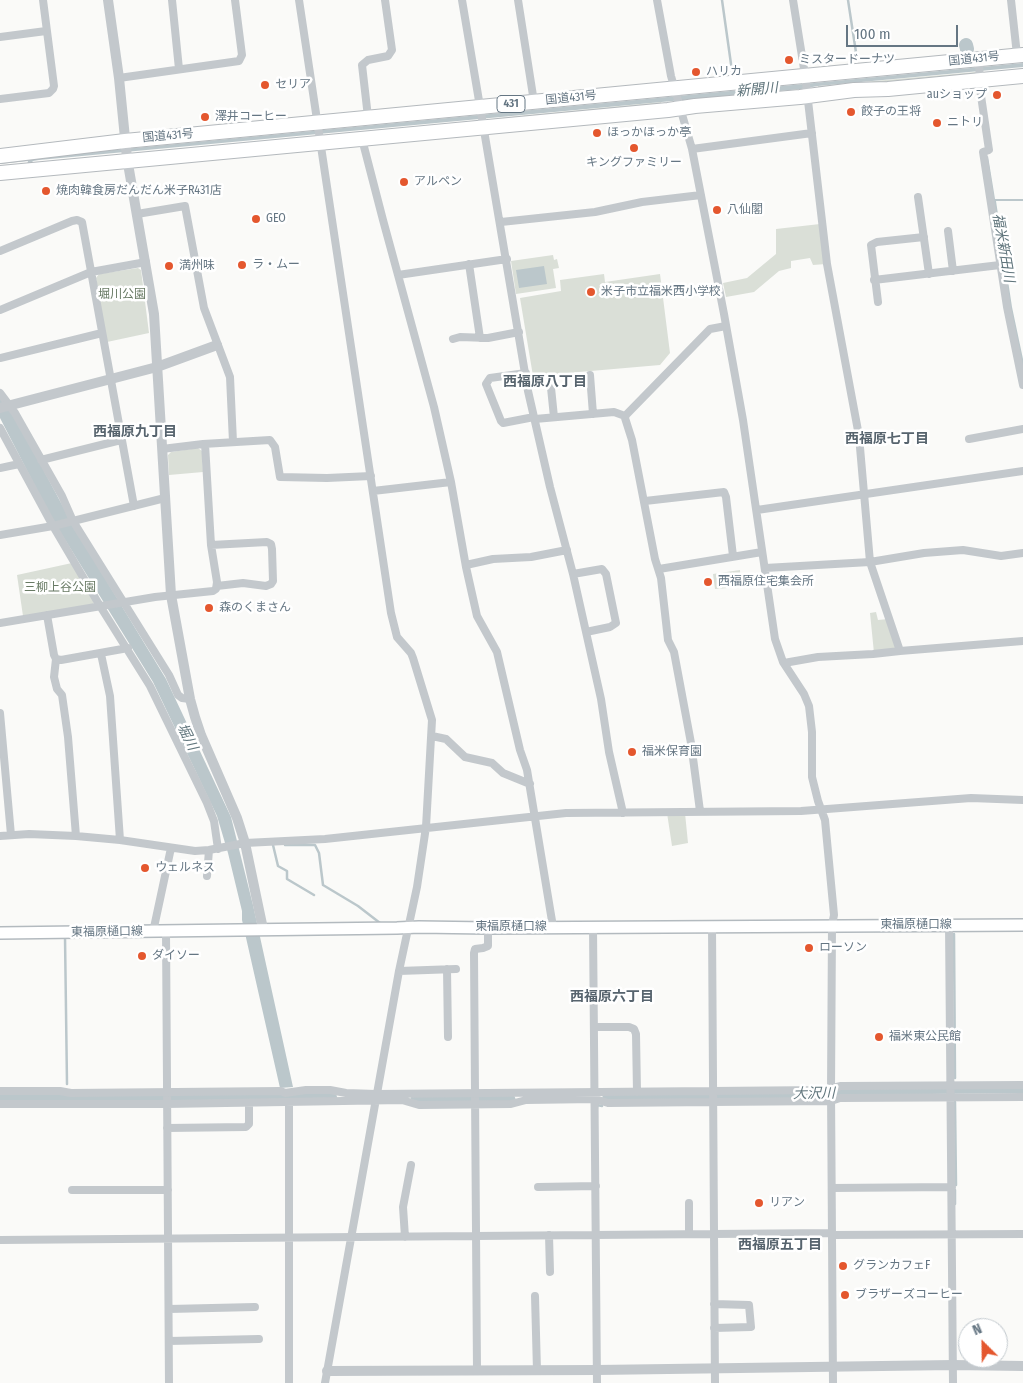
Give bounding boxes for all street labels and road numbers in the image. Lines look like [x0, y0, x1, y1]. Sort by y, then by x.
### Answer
street label: 国道431号 [948, 49, 1000, 69]
street label: 国道431号 [545, 88, 597, 108]
road number: 431 [497, 96, 525, 112]
street label: 国道431号 [142, 127, 194, 145]
street label: 東福原樋口線 [880, 918, 952, 932]
street label: 東福原樋口線 [475, 920, 547, 934]
street label: 東福原樋口線 [71, 924, 143, 940]

